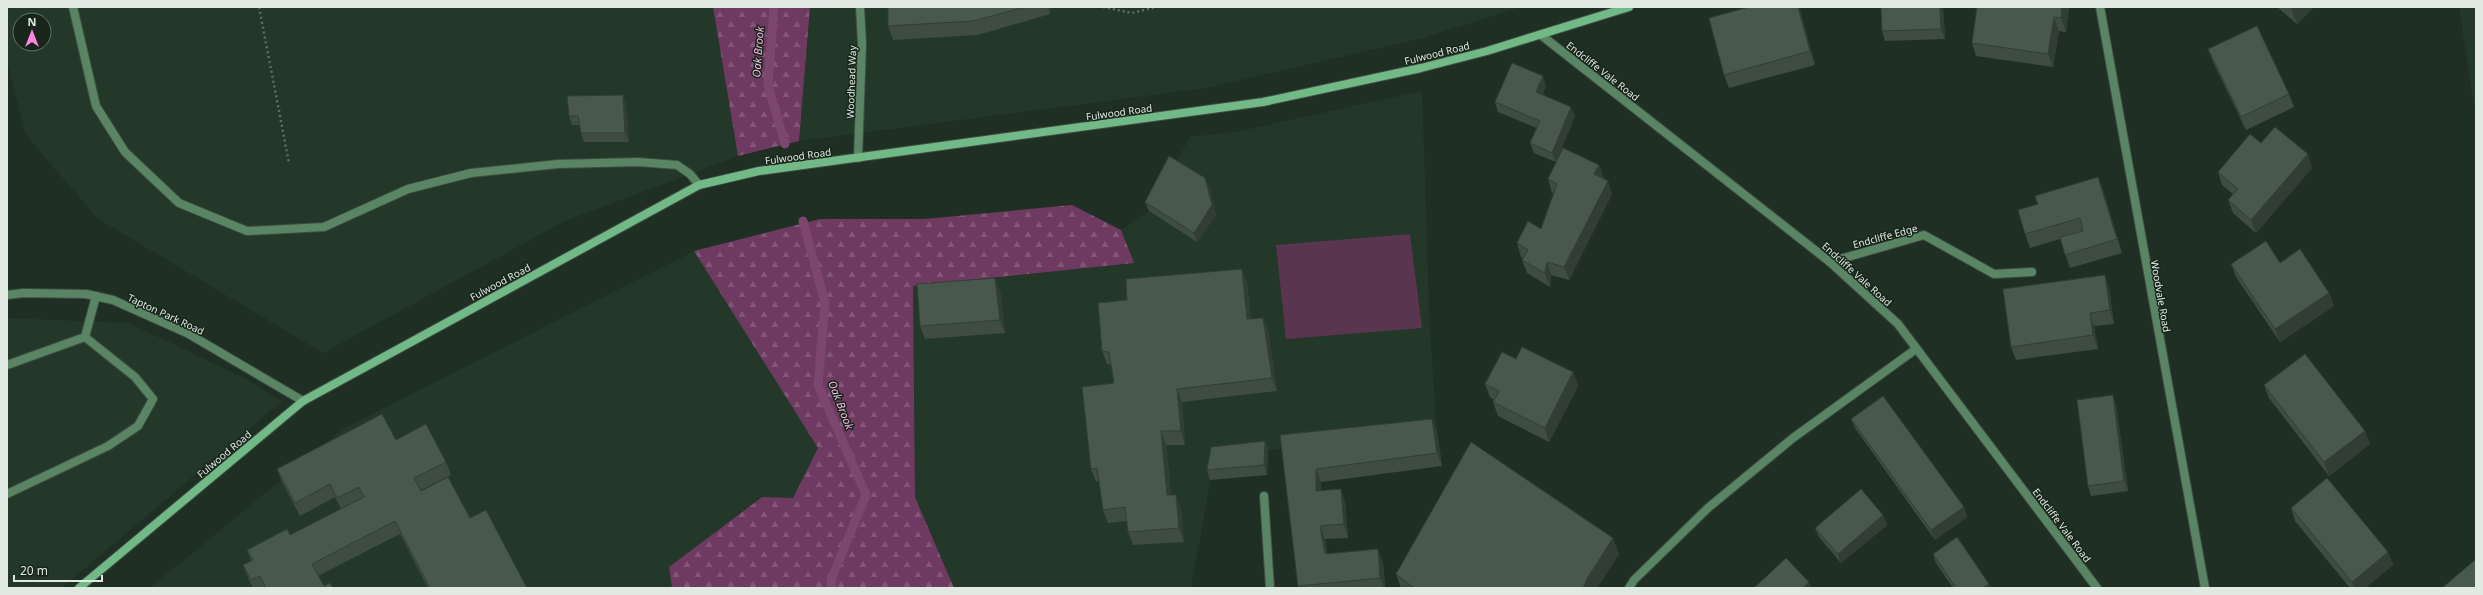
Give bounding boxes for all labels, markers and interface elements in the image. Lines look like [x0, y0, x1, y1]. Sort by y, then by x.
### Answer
north arrow [12, 12, 52, 52]
text: N [28, 14, 36, 29]
water label: Oak Brook [748, 25, 767, 78]
street label: Fulwood Road [1403, 38, 1471, 68]
street label: Endcliffe Vale Road [1564, 38, 1642, 104]
street label: Woodhead Way [843, 44, 859, 119]
street label: Fulwood Road [1085, 100, 1153, 124]
street label: Fulwood Road [764, 144, 832, 168]
street label: Endcliffe Edge [1851, 221, 1919, 251]
street label: Endcliffe Vale Road [1819, 239, 1895, 309]
street label: Woodvale Road [2148, 259, 2174, 333]
street label: Fulwood Road [467, 260, 533, 304]
street label: Tapton Park Road [126, 290, 206, 338]
water label: Oak Brook [825, 378, 858, 432]
street label: Fulwood Road [194, 427, 254, 481]
street label: Endcliffe Vale Road [2030, 485, 2094, 565]
scale bar [14, 557, 102, 583]
text: 20 m [20, 562, 48, 579]

